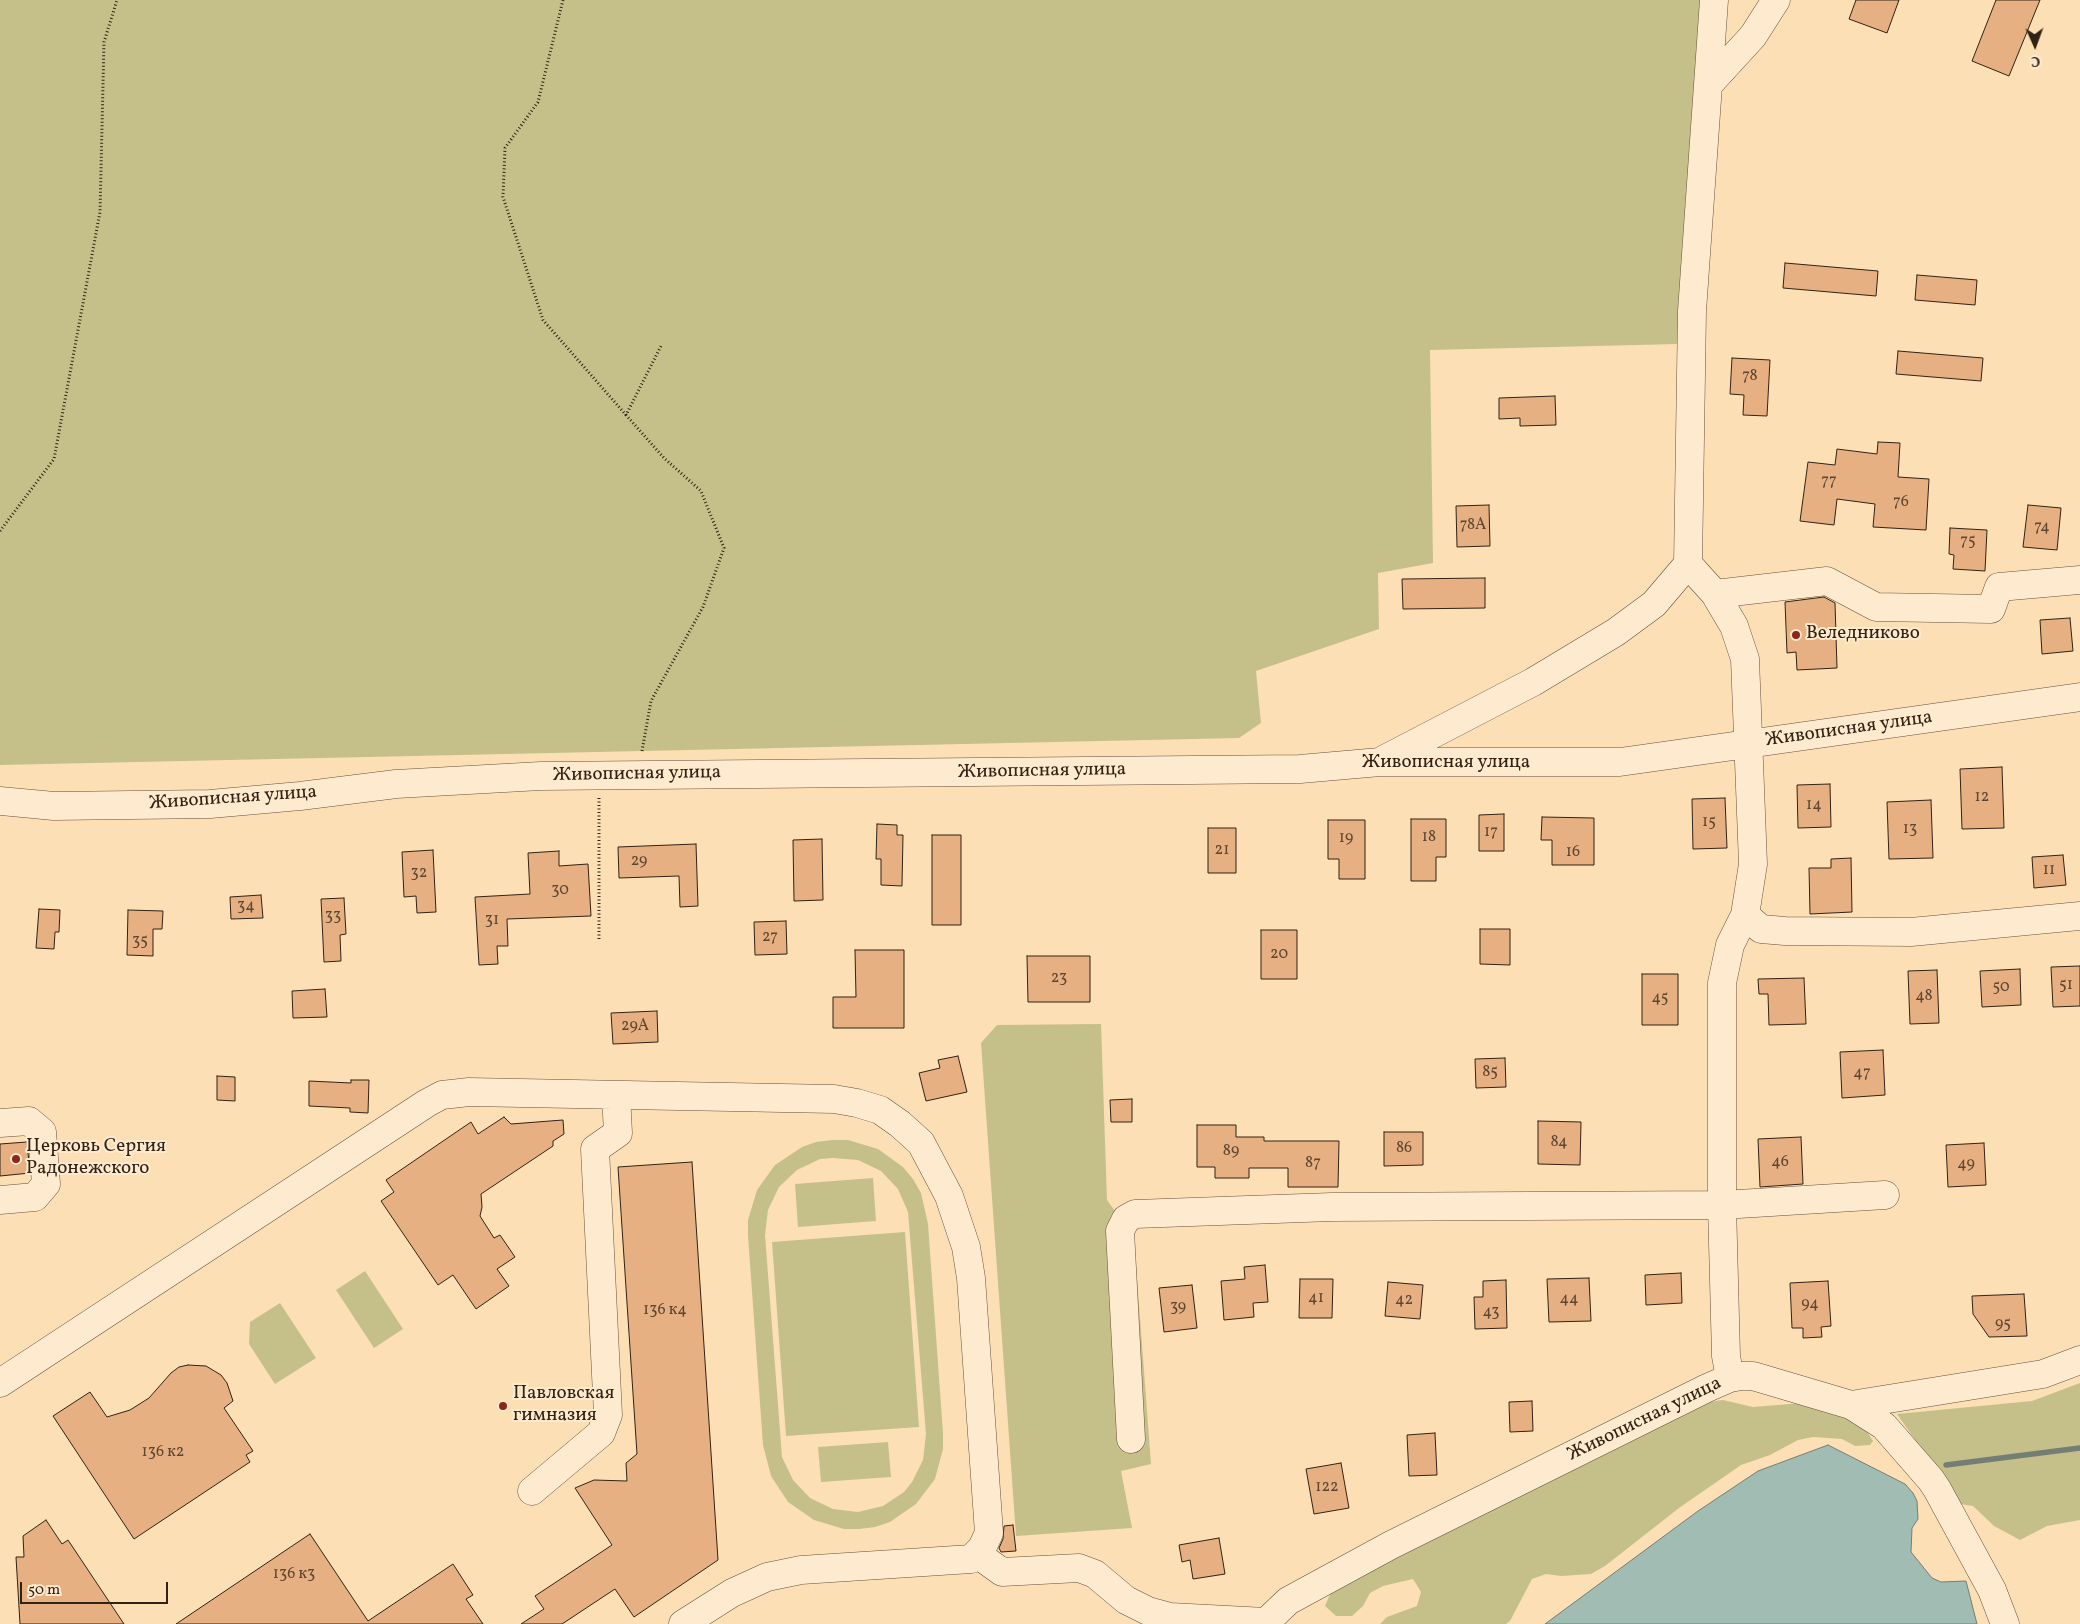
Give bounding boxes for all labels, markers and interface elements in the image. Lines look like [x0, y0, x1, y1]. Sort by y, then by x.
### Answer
north arrow [2010, 20, 2060, 70]
text: С [2031, 51, 2040, 70]
house number: 78 [1742, 367, 1758, 387]
house number: 77 [1821, 472, 1837, 492]
house number: 76 [1893, 493, 1909, 513]
house number: 78А [1460, 516, 1486, 536]
house number: 74 [2034, 518, 2050, 538]
house number: 75 [1960, 532, 1976, 552]
place label: Веледниково [1806, 624, 1920, 646]
marker: Веледниково [1790, 629, 1802, 641]
street label: Живописная улица [1764, 707, 1934, 753]
street label: Живописная улица [1362, 753, 1530, 775]
street label: Живописная улица [958, 759, 1126, 785]
street label: Живописная улица [553, 762, 721, 788]
street label: Живописная улица [148, 782, 318, 816]
house number: 12 [1975, 788, 1989, 808]
house number: 14 [1806, 796, 1822, 816]
house number: 15 [1702, 813, 1716, 833]
house number: 13 [1903, 820, 1917, 840]
house number: 17 [1484, 823, 1498, 843]
house number: 18 [1422, 828, 1436, 848]
house number: 19 [1339, 829, 1353, 849]
house number: 21 [1215, 841, 1229, 861]
house number: 16 [1566, 843, 1580, 863]
house number: 29 [631, 852, 647, 872]
house number: 11 [2043, 861, 2055, 881]
house number: 32 [411, 864, 427, 884]
house number: 30 [551, 881, 569, 901]
house number: 34 [237, 897, 255, 917]
house number: 33 [325, 907, 341, 927]
house number: 31 [485, 911, 499, 931]
house number: 27 [762, 928, 778, 948]
house number: 35 [132, 932, 148, 952]
house number: 20 [1270, 945, 1288, 965]
house number: 23 [1051, 969, 1067, 989]
house number: 51 [2059, 976, 2073, 996]
house number: 50 [1993, 978, 2009, 998]
house number: 48 [1915, 987, 1933, 1007]
house number: 45 [1652, 989, 1668, 1009]
house number: 29А [621, 1017, 649, 1037]
house number: 85 [1482, 1063, 1498, 1083]
house number: 47 [1853, 1064, 1871, 1084]
house number: 84 [1550, 1133, 1568, 1153]
place label: Церковь Сергия Радонежского [26, 1137, 166, 1181]
house number: 86 [1396, 1139, 1412, 1159]
house number: 89 [1223, 1142, 1239, 1162]
marker: Церковь Сергия Радонежского [10, 1153, 22, 1165]
house number: 46 [1771, 1153, 1789, 1173]
house number: 87 [1305, 1154, 1321, 1174]
house number: 49 [1957, 1155, 1975, 1175]
house number: 41 [1308, 1289, 1324, 1309]
house number: 44 [1559, 1290, 1579, 1310]
house number: 42 [1395, 1291, 1413, 1311]
house number: 94 [1801, 1295, 1819, 1315]
house number: 39 [1170, 1298, 1186, 1318]
house number: 136 к4 [643, 1301, 687, 1321]
house number: 43 [1482, 1303, 1500, 1323]
house number: 95 [1995, 1315, 2011, 1335]
street label: Живописная улица [1564, 1373, 1726, 1467]
place label: Павловская гимназия [513, 1384, 614, 1428]
marker: Павловская гимназия [497, 1400, 509, 1412]
house number: 136 к2 [142, 1443, 184, 1463]
house number: 122 [1315, 1478, 1339, 1498]
house number: 136 к3 [273, 1565, 315, 1585]
scale bar [22, 1572, 170, 1604]
text: 50 m [28, 1580, 60, 1601]

